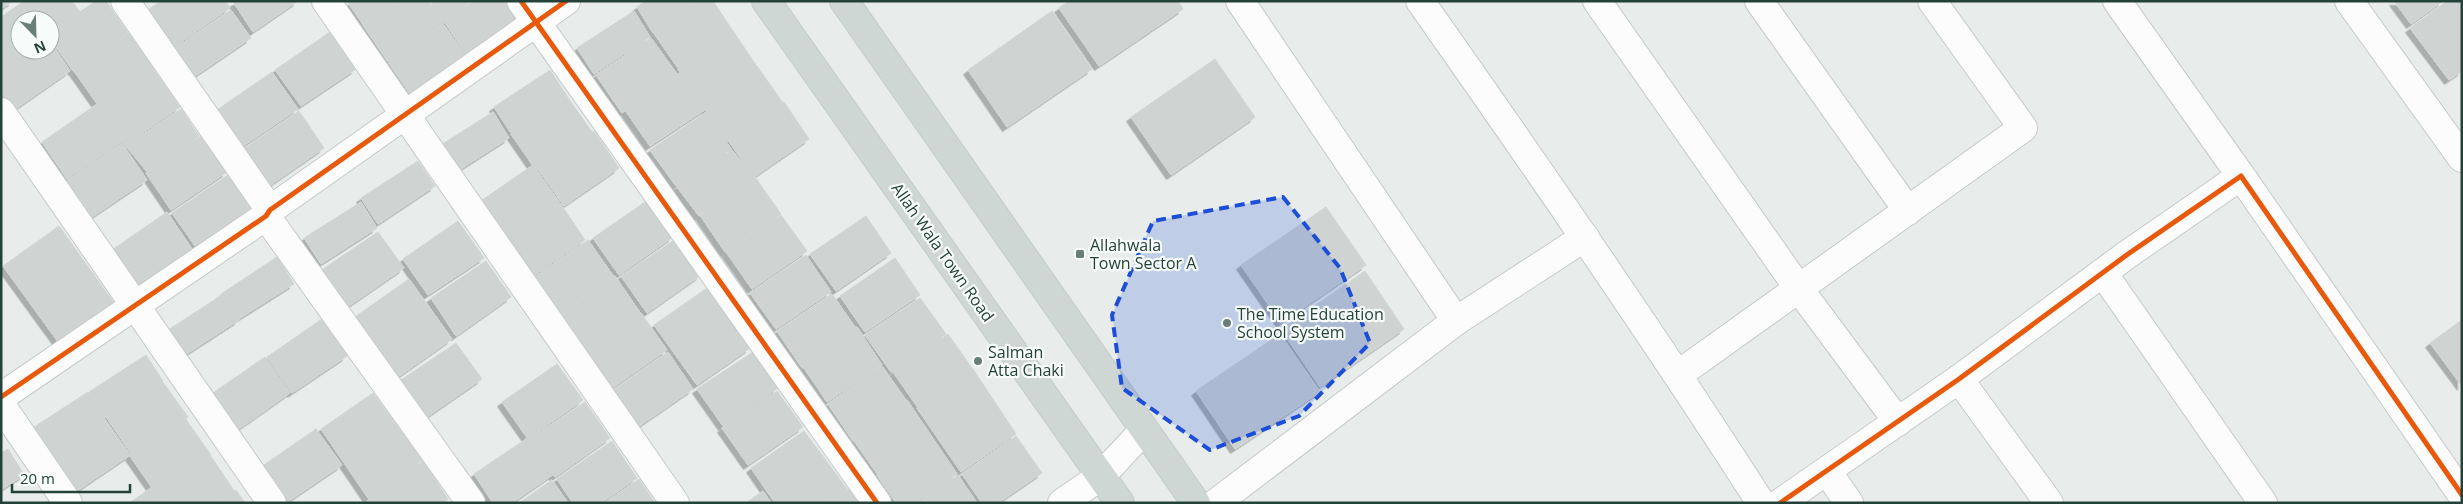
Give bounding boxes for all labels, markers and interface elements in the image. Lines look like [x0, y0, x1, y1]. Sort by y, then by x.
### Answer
north arrow [10, 10, 60, 60]
text: N [31, 36, 49, 58]
street label: Allah Wala Town Road [887, 178, 999, 326]
place label: Allahwala Town Sector A [1090, 234, 1197, 274]
marker: Allahwala Town Sector A [1074, 248, 1086, 260]
place label: The Time Education School System [1237, 303, 1384, 343]
marker: The Time Education School System [1221, 317, 1233, 329]
place label: Salman Atta Chaki [988, 341, 1064, 381]
marker: Salman Atta Chaki [972, 355, 984, 367]
scale bar [12, 462, 130, 494]
text: 20 m [20, 468, 55, 488]

